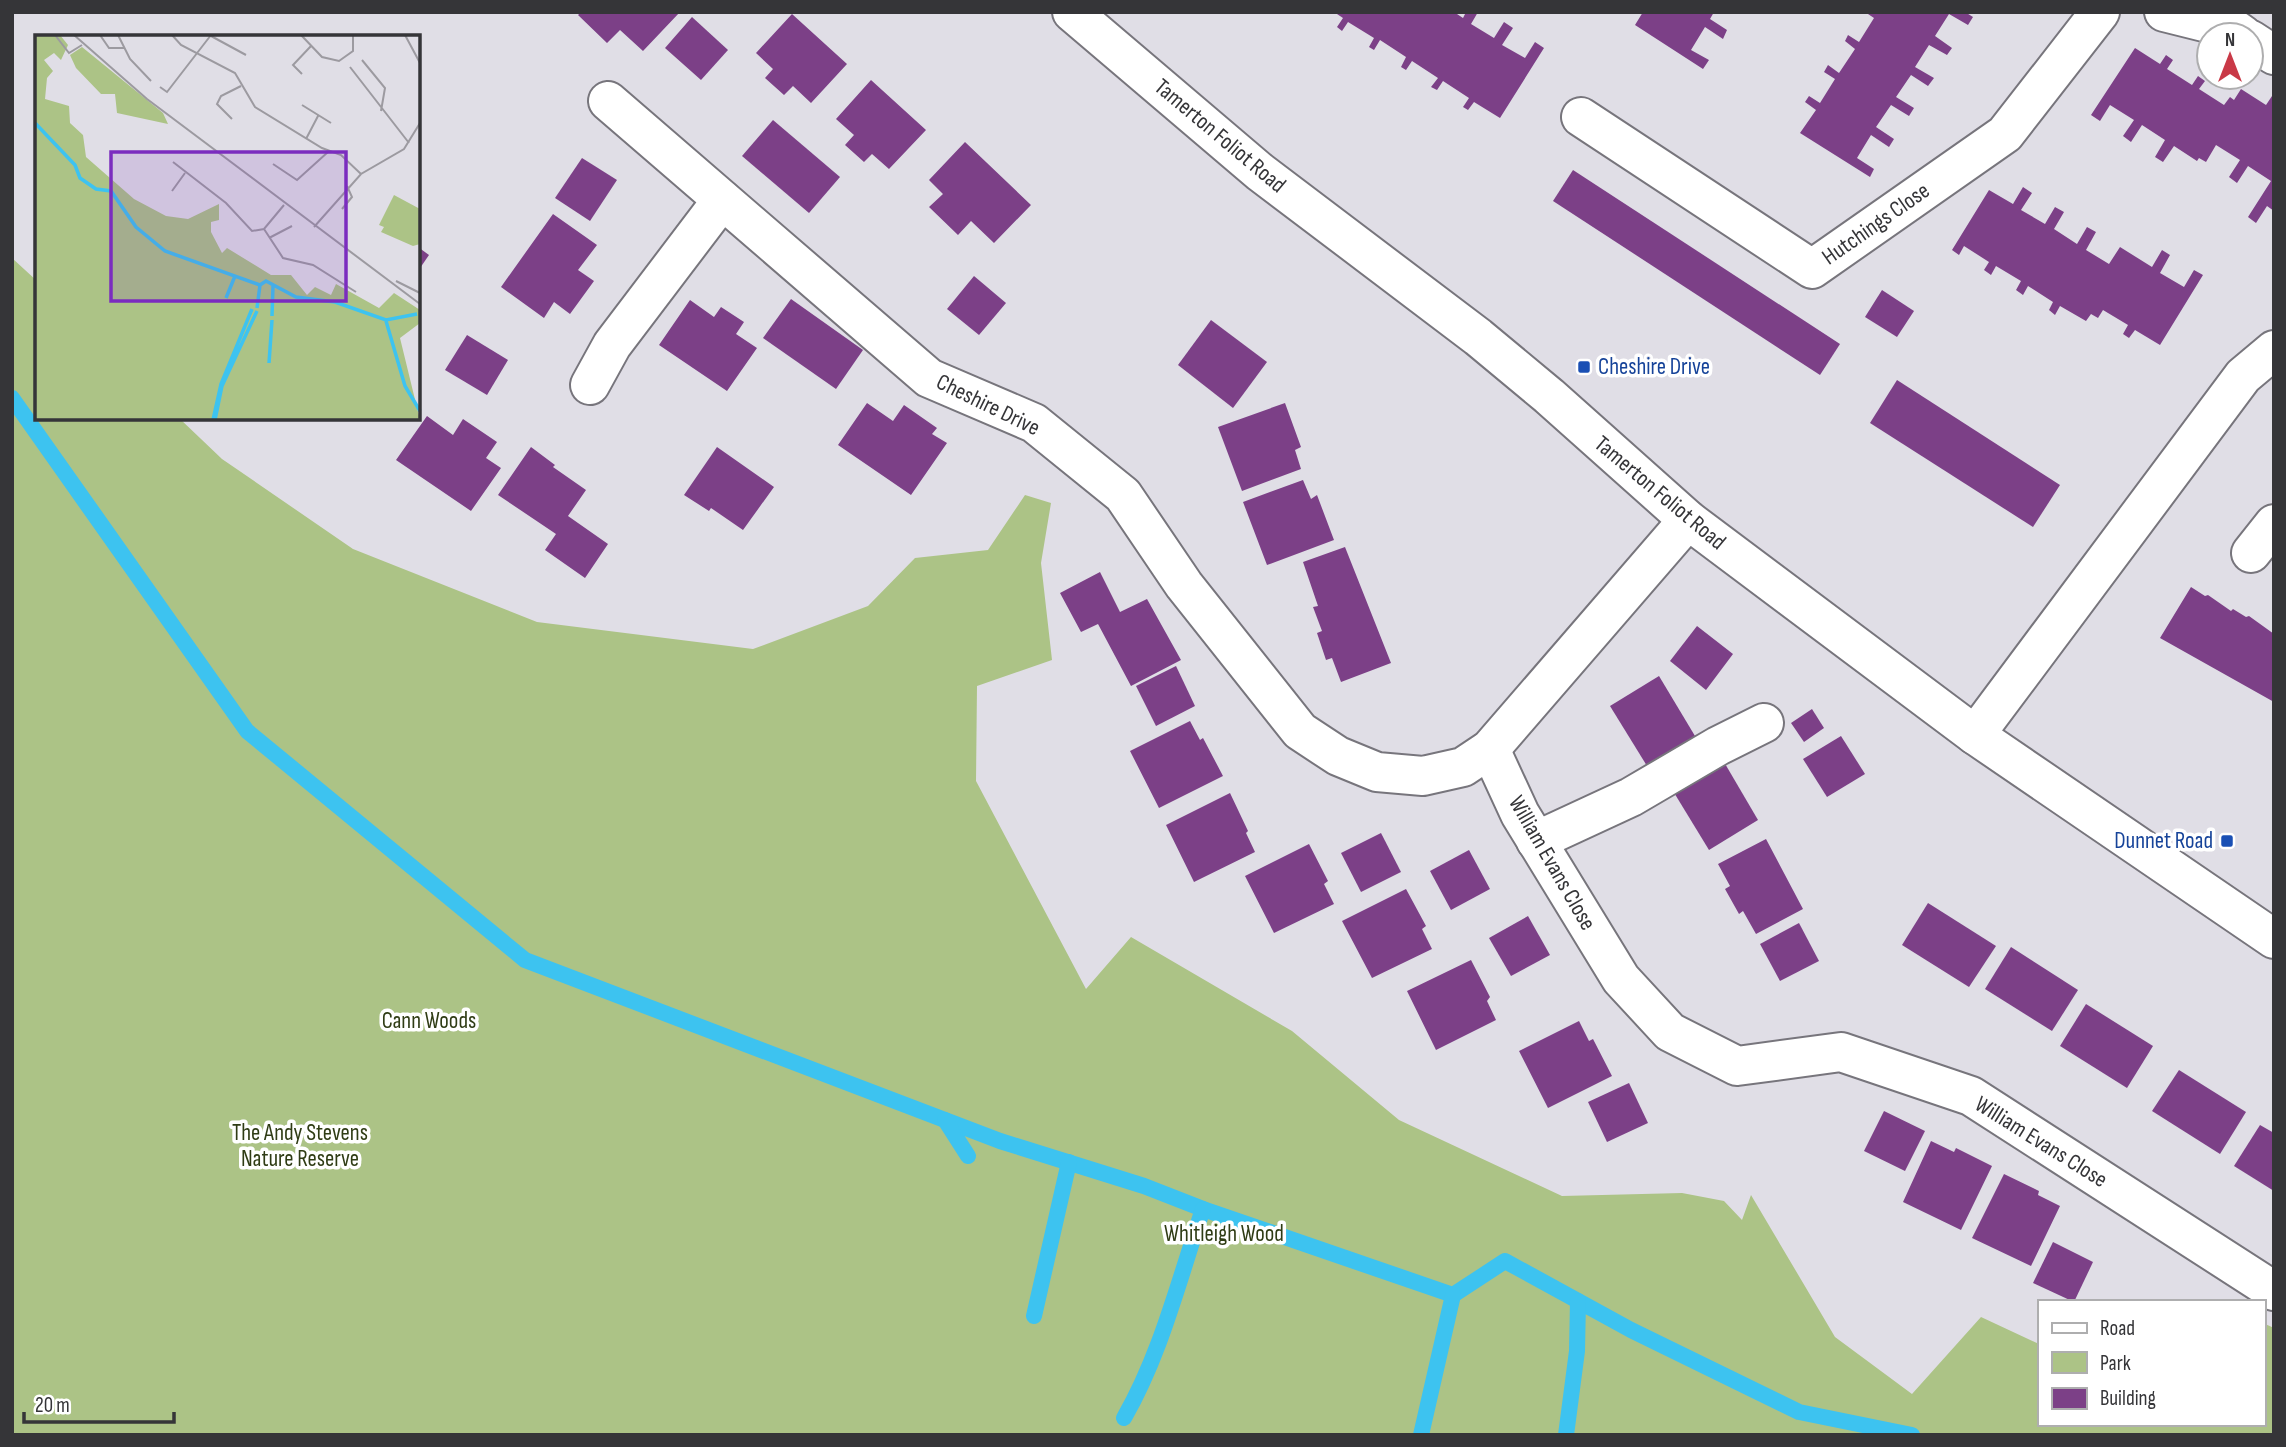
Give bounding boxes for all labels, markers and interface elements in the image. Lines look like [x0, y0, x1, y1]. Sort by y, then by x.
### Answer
north arrow [2195, 21, 2265, 91]
text: N [2225, 29, 2235, 52]
inset map [35, 35, 420, 420]
street label: Tamerton Foliot Road [1149, 73, 1291, 199]
street label: Hutchings Close [1817, 177, 1935, 271]
place label: Cheshire Drive [1598, 353, 1710, 381]
marker: Cheshire Drive [1576, 359, 1592, 375]
street label: Cheshire Drive [932, 368, 1044, 442]
street label: Tamerton Foliot Road [1589, 430, 1731, 556]
street label: William Evans Close [1502, 791, 1602, 935]
place label: Dunnet Road [2114, 827, 2213, 855]
marker: Dunnet Road [2219, 833, 2235, 849]
park label: Cann Woods [382, 1007, 476, 1035]
street label: William Evans Close [1970, 1090, 2112, 1194]
park label: The Andy Stevens Nature Reserve [232, 1119, 368, 1173]
park label: Whitleigh Wood [1164, 1220, 1284, 1248]
legend [2038, 1300, 2265, 1426]
text: Road [2100, 1316, 2135, 1341]
text: Park [2100, 1351, 2131, 1376]
scale bar [24, 1380, 175, 1424]
text: Building [2100, 1386, 2156, 1411]
text: 20 m [35, 1393, 70, 1418]

